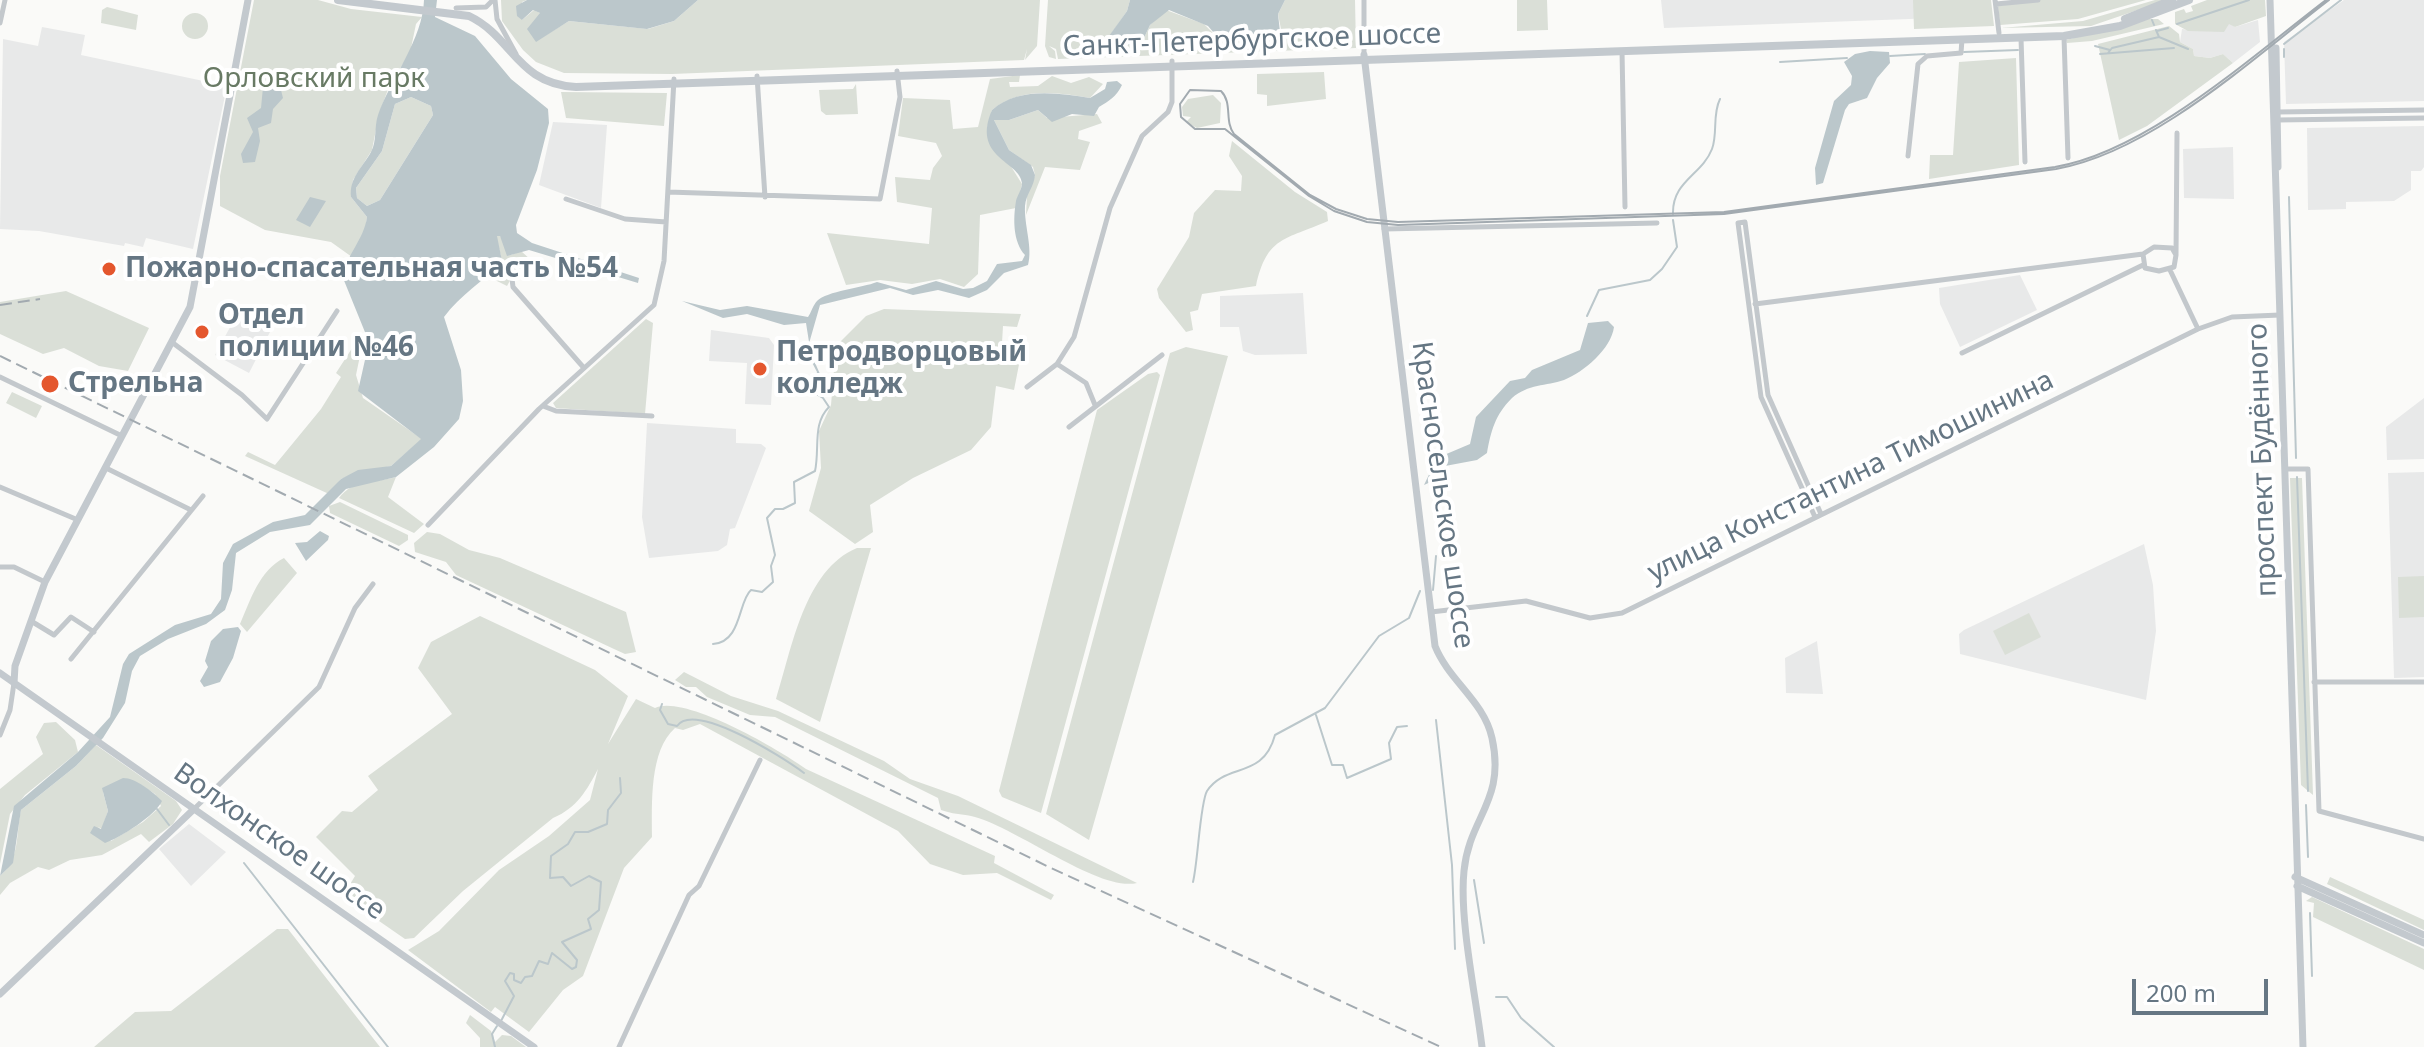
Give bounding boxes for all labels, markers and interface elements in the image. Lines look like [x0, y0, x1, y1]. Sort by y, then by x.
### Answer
street label: Санкт-Петербургское шоссе [1062, 18, 1442, 64]
park label: Орловский парк [203, 62, 425, 96]
place label: Пожарно-спасательная часть №54 [125, 252, 618, 286]
marker: Пожарно-спасательная часть №54 [100, 260, 118, 278]
place label: Отдел полиции №46 [218, 299, 414, 365]
marker: Отдел полиции №46 [193, 323, 211, 341]
street label: проспект Будённого [2241, 323, 2285, 597]
place label: Петродворцовый колледж [776, 336, 1027, 402]
street label: Красносельское шоссе [1404, 339, 1480, 651]
marker: Петродворцовый колледж [751, 360, 769, 378]
street label: улица Константина Тимошинина [1643, 364, 2059, 590]
place label: Стрельна [68, 367, 203, 401]
marker: Стрельна [39, 373, 61, 395]
street label: Волхонское шоссе [167, 756, 391, 928]
scale bar [2136, 963, 2272, 1013]
text: 200 m [2146, 976, 2216, 1009]

